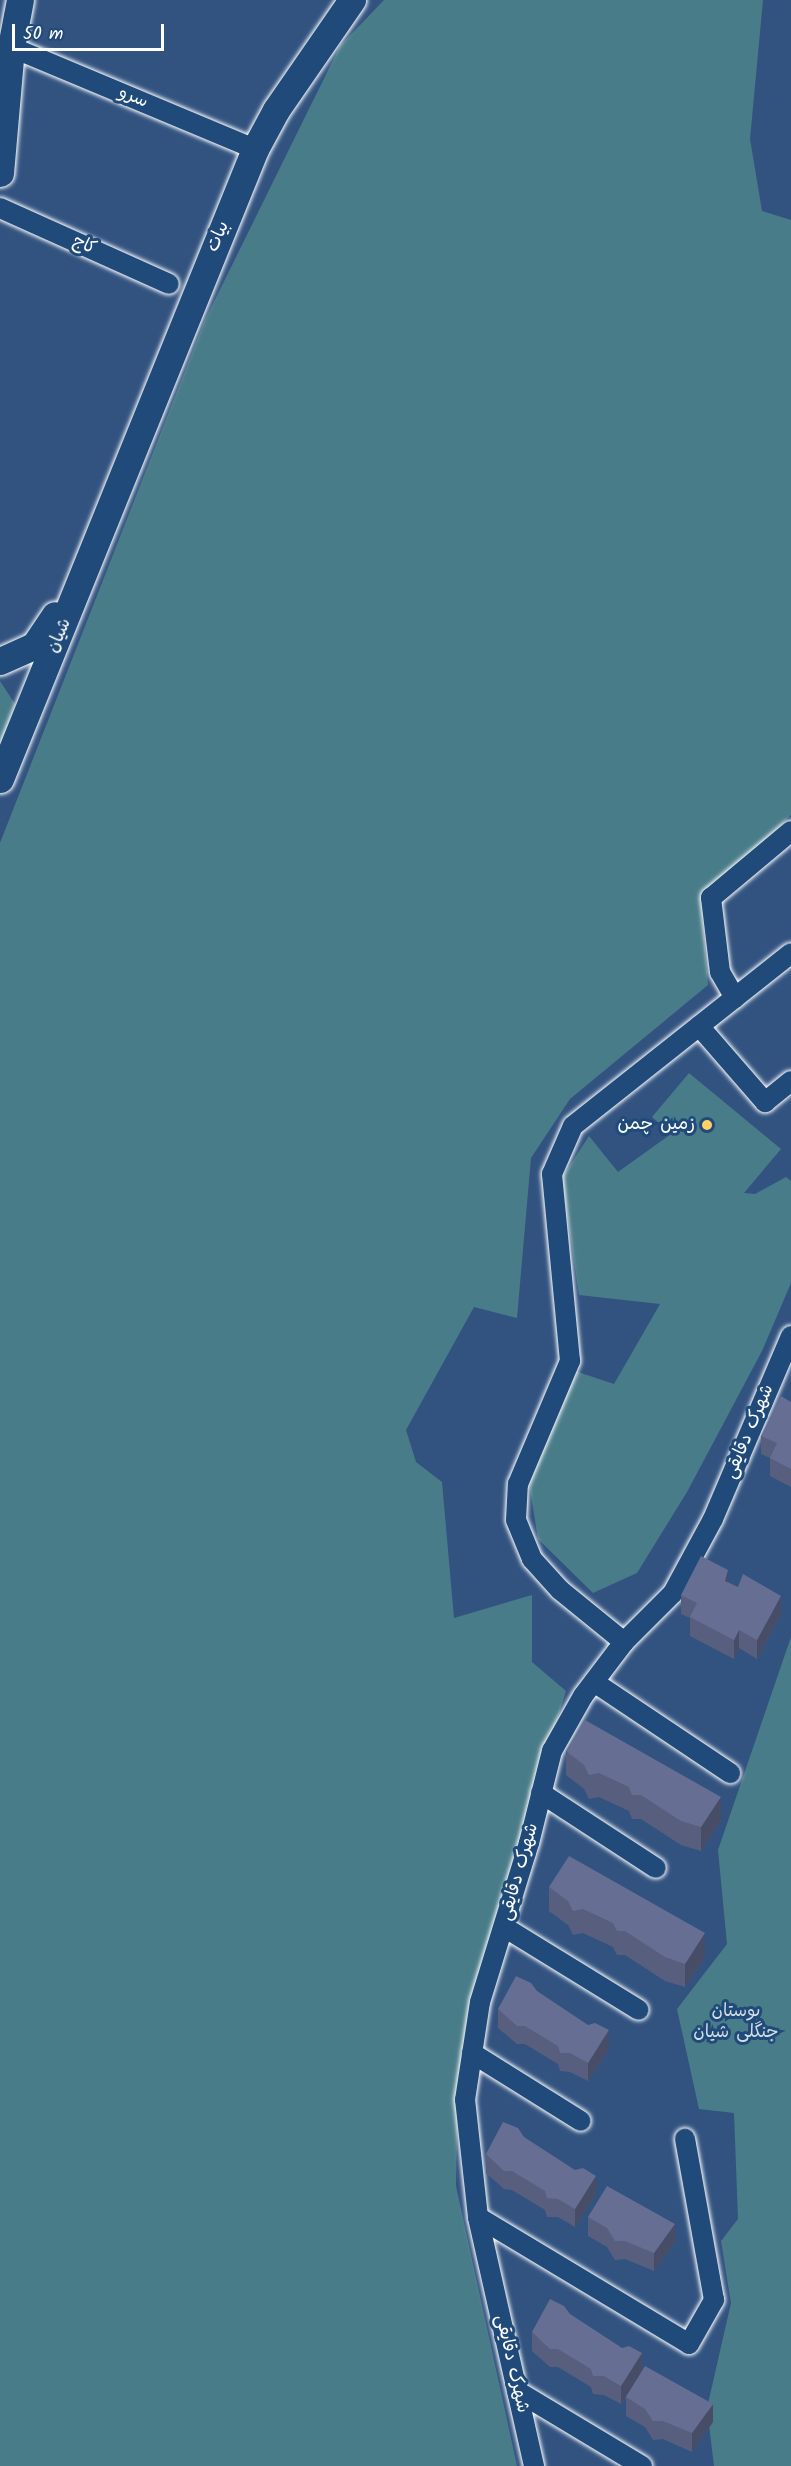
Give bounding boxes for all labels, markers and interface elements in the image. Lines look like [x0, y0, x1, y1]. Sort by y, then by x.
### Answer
scale bar [15, 12, 166, 50]
text: 50 m [23, 20, 63, 49]
street label: سرو [115, 82, 151, 114]
street label: بیات [203, 218, 235, 256]
street label: کاج [69, 231, 99, 261]
street label: شیان [43, 615, 77, 657]
place label: زمین چمن [618, 1114, 695, 1136]
marker: زمین چمن [700, 1118, 714, 1132]
street label: شهرک دقایقی [720, 1382, 780, 1482]
street label: شهرک دقایقی [496, 1821, 544, 1923]
park label: بوستان جنگلی شیان [693, 2002, 779, 2044]
street label: شهرک دقایقی [489, 2313, 533, 2415]

